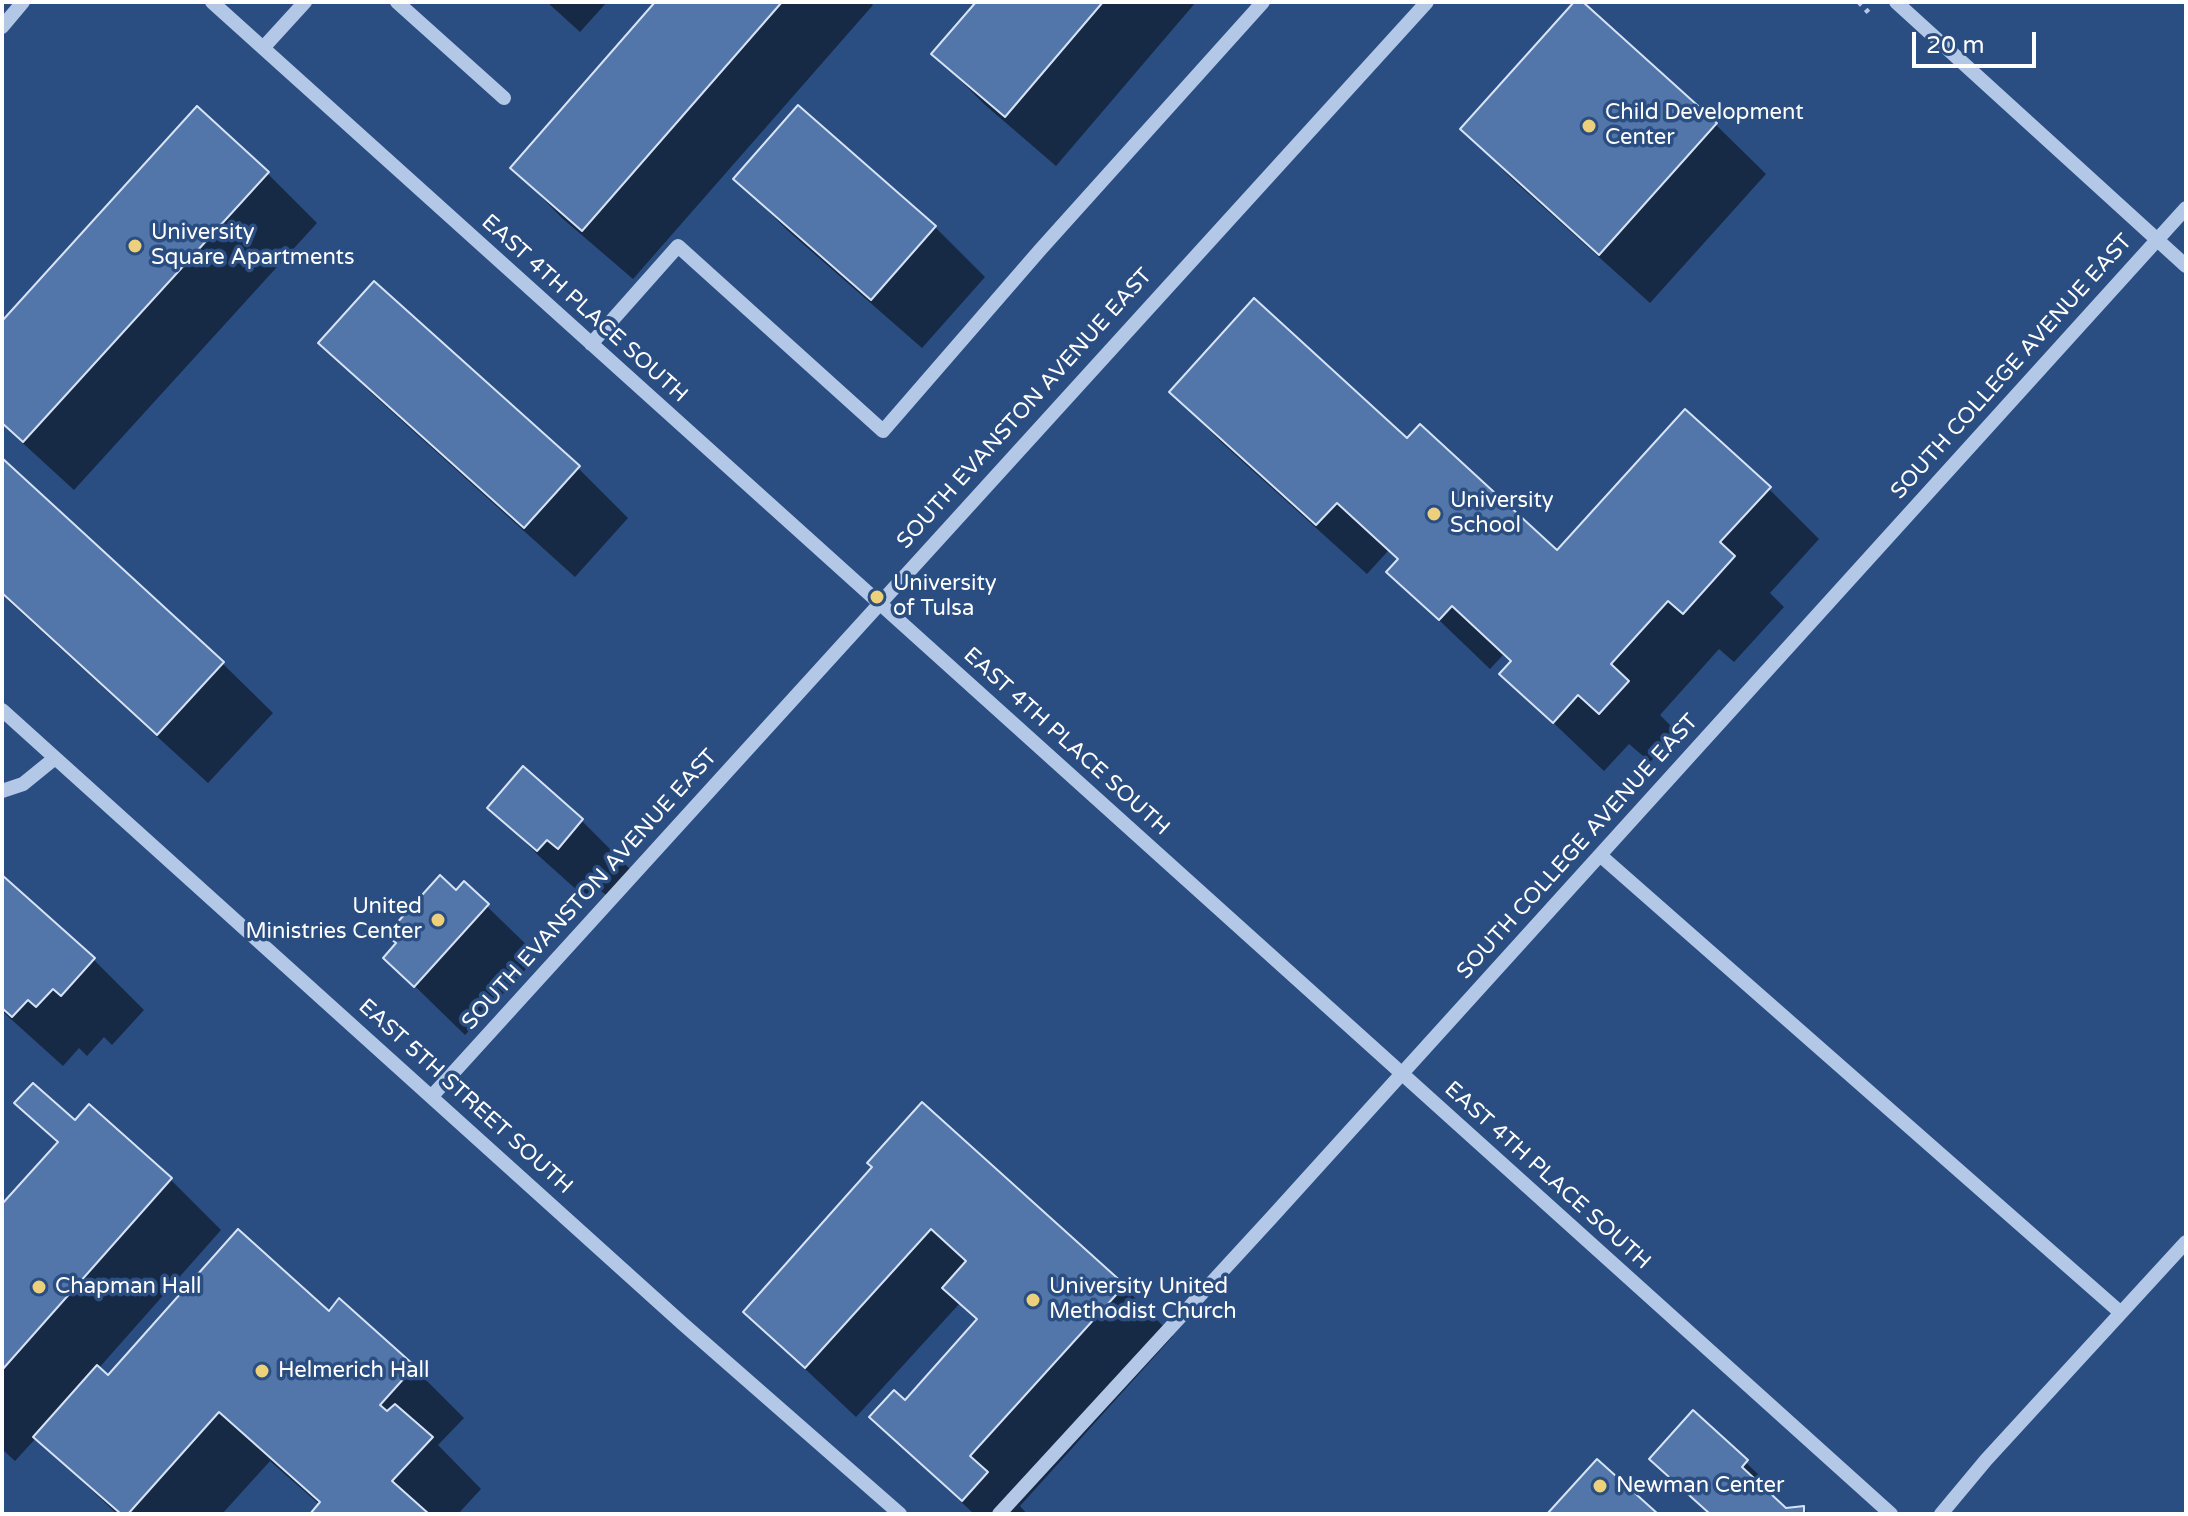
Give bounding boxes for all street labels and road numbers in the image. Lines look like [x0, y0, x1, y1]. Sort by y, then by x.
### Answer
street label: EAST 4TH PLACE SOUTH [476, 209, 692, 409]
street label: SOUTH COLLEGE AVENUE EAST [1886, 229, 2138, 505]
street label: SOUTH EVANSTON AVENUE EAST [892, 263, 1158, 555]
street label: EAST 4TH PLACE SOUTH [958, 642, 1174, 842]
street label: SOUTH COLLEGE AVENUE EAST [1452, 709, 1704, 985]
street label: SOUTH EVANSTON AVENUE EAST [457, 744, 723, 1036]
street label: EAST 5TH STREET SOUTH [353, 994, 577, 1200]
street label: EAST 4TH PLACE SOUTH [1439, 1076, 1655, 1276]

